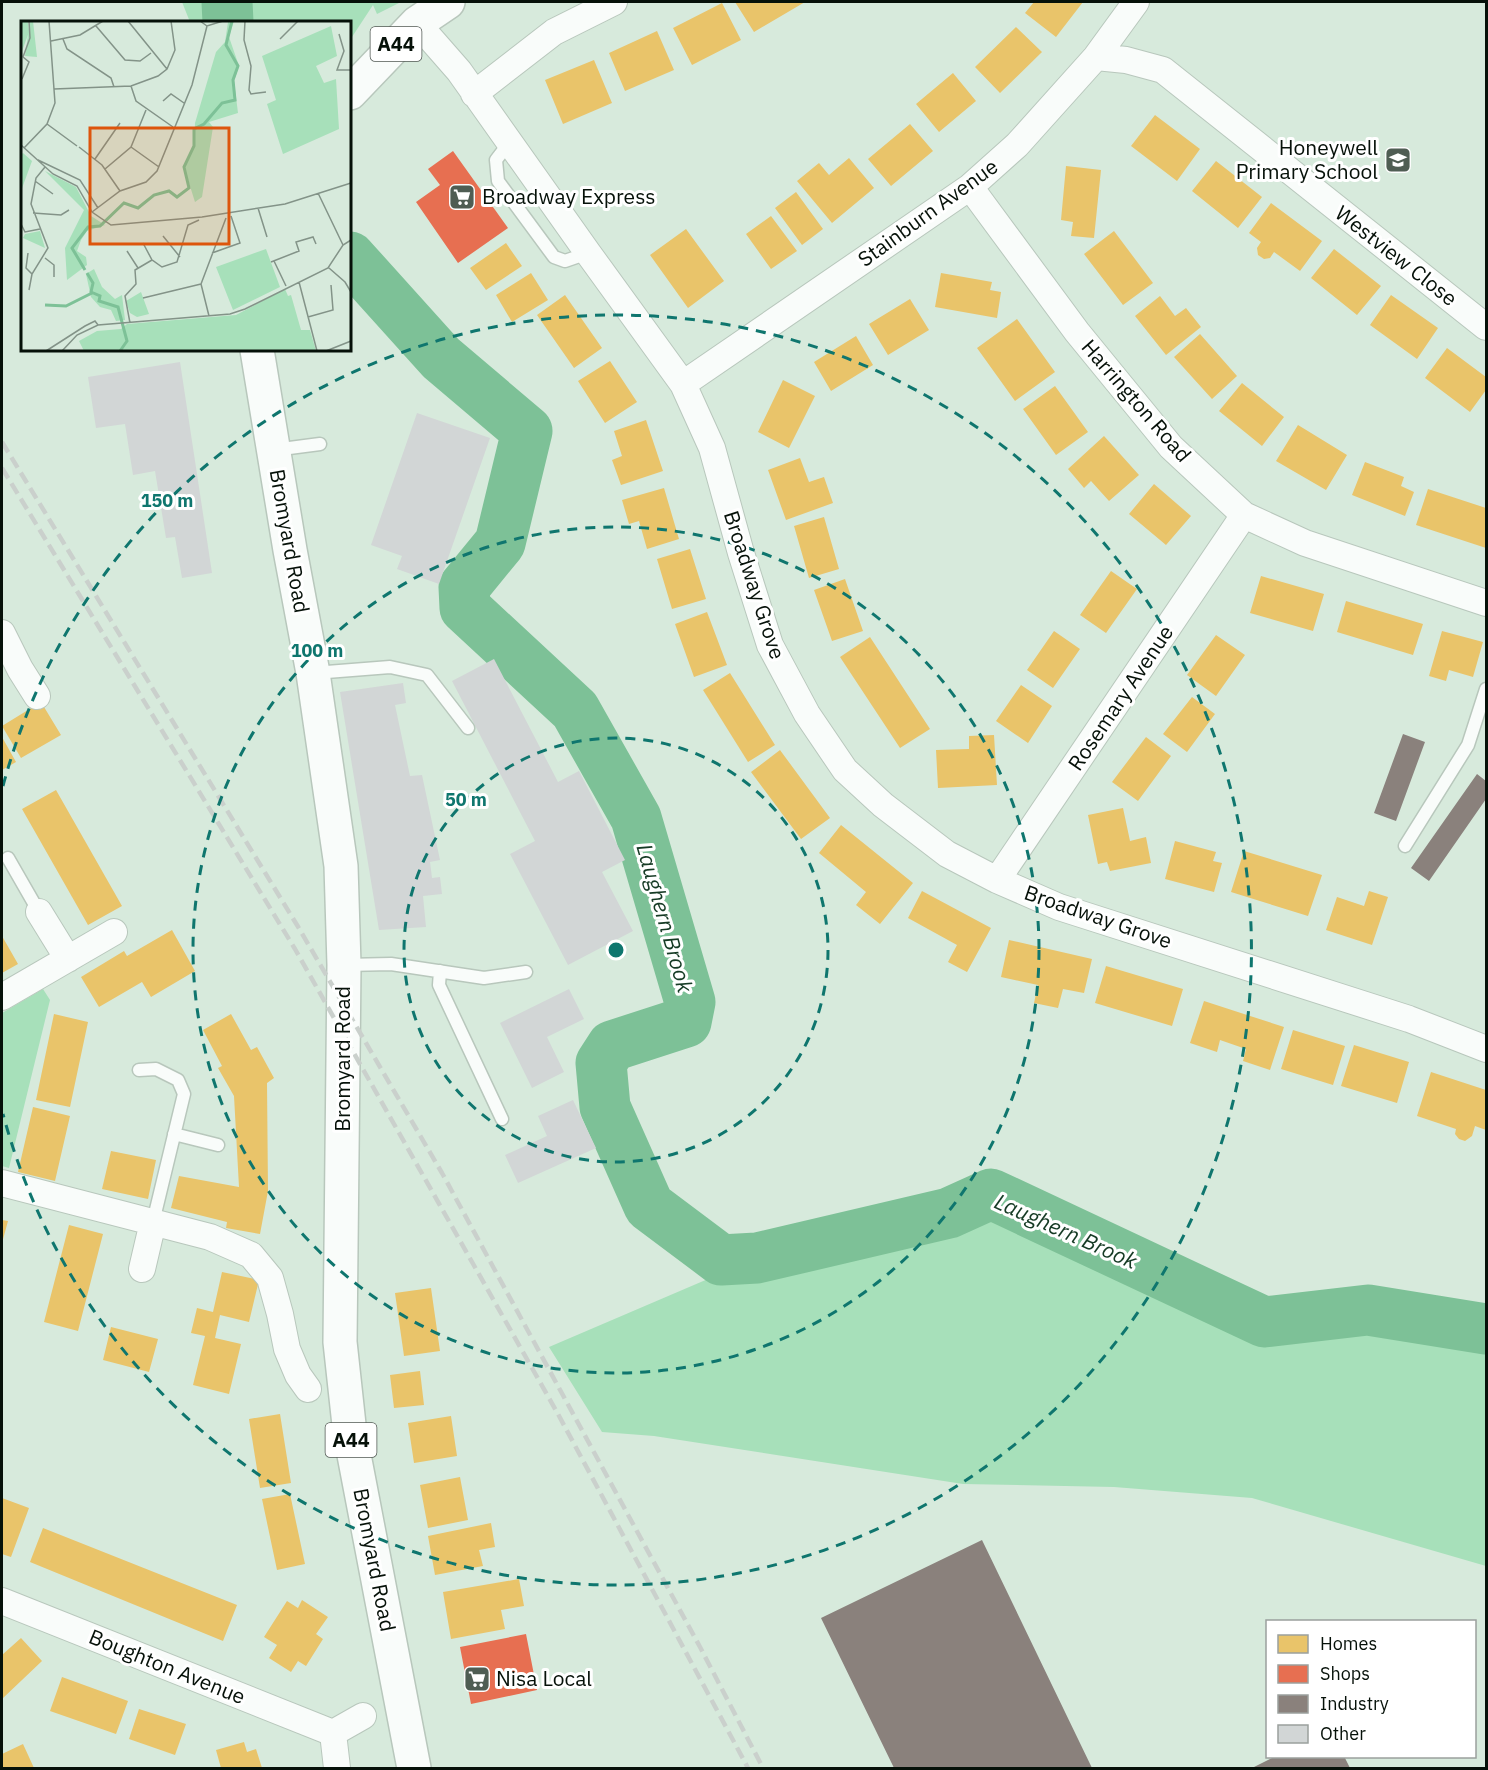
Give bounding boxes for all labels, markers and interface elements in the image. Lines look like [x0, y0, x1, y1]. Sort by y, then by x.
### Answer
inset map [21, 21, 351, 351]
road number: A44 [370, 27, 422, 61]
place label: Honeywell Primary School [1236, 133, 1378, 185]
school or university icon: Honeywell Primary School [1383, 145, 1413, 175]
street label: Stainburn Avenue [852, 152, 1003, 273]
supermarket icon: Broadway Express [447, 182, 477, 212]
place label: Broadway Express [482, 182, 655, 210]
street label: Westview Close [1330, 199, 1463, 312]
street label: Harrington Road [1076, 333, 1198, 468]
street label: Bromyard Road [264, 467, 316, 615]
text: 150 m [141, 489, 193, 512]
street label: Broadway Grove [718, 507, 792, 662]
street label: Rosemary Avenue [1061, 619, 1179, 776]
text: 100 m [291, 639, 343, 662]
text: 50 m [445, 788, 487, 811]
water label: Laughern Brook [630, 840, 701, 996]
street label: Broadway Grove [1021, 878, 1176, 954]
centre of rings [606, 940, 626, 960]
street label: Bromyard Road [328, 986, 356, 1132]
water label: Laughern Brook [990, 1186, 1143, 1275]
road number: A44 [326, 1423, 376, 1457]
street label: Bromyard Road [347, 1486, 403, 1634]
legend [1266, 1620, 1476, 1758]
street label: Boughton Avenue [85, 1622, 250, 1710]
text: Homes [1320, 1632, 1377, 1655]
text: Shops [1320, 1662, 1370, 1685]
supermarket icon: Nisa Local [462, 1664, 492, 1694]
place label: Nisa Local [496, 1664, 592, 1692]
text: Industry [1320, 1692, 1389, 1715]
text: Other [1320, 1722, 1366, 1745]

